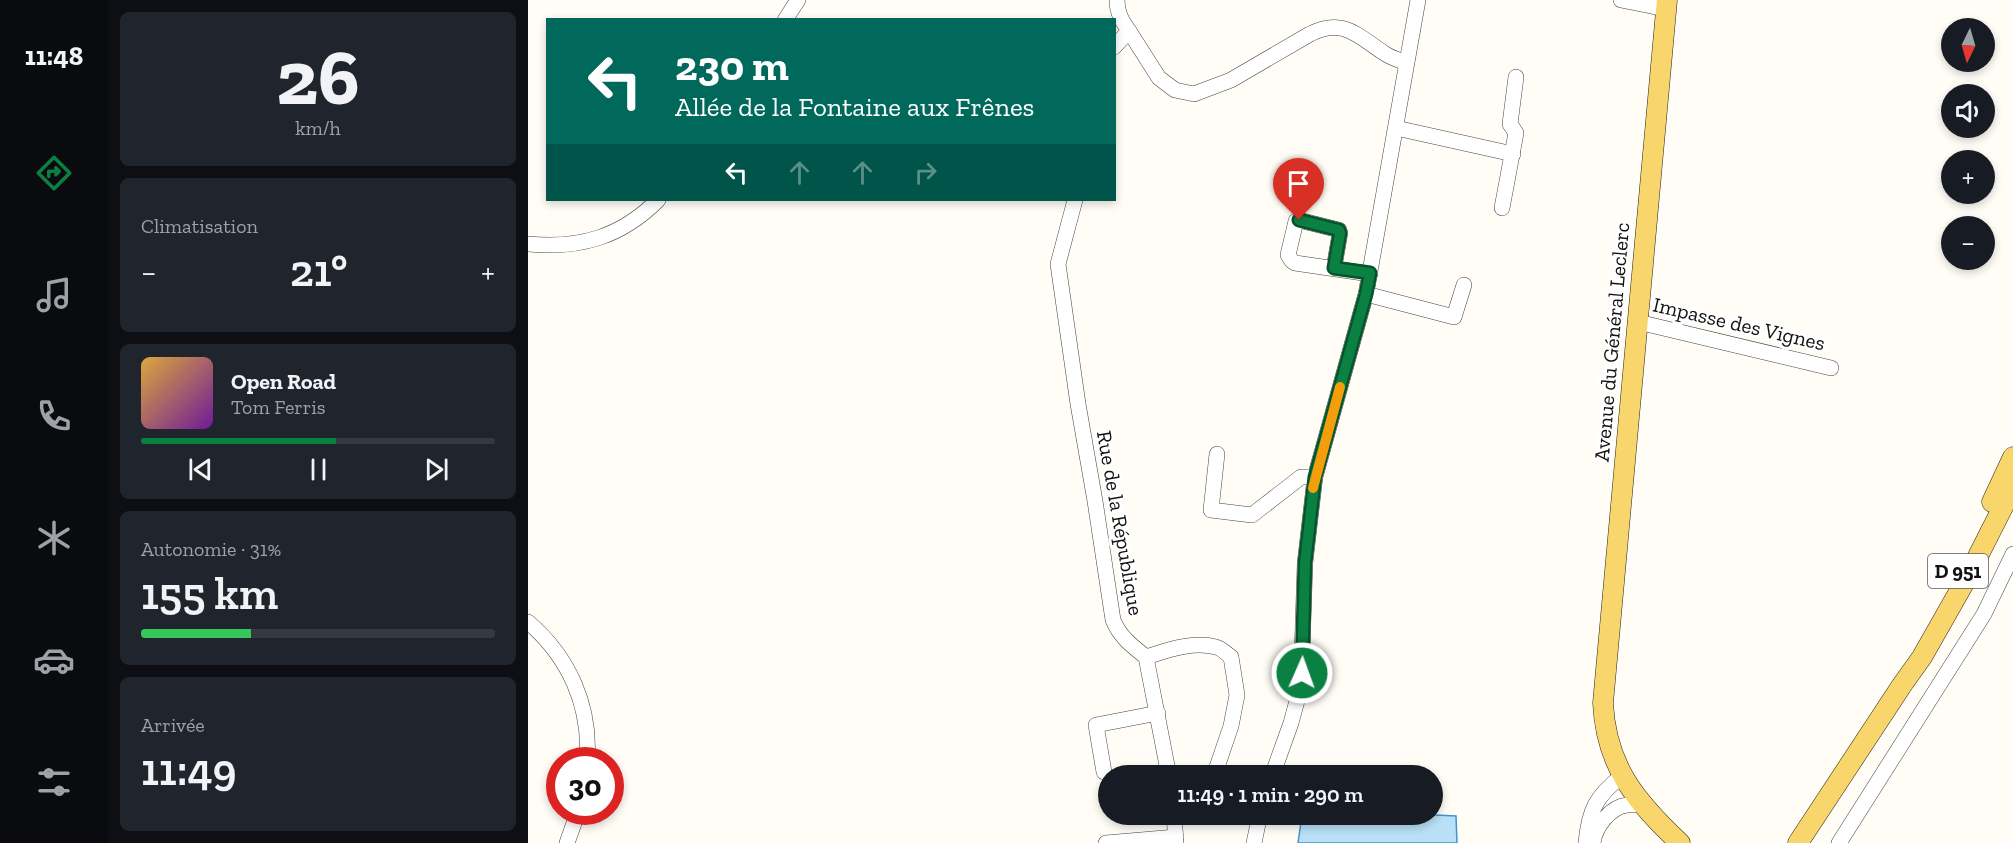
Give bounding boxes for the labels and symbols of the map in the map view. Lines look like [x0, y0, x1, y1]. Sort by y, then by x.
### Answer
north arrow [1941, 18, 1995, 72]
pin [1273, 158, 1324, 220]
street label: Avenue du Général Leclerc [1589, 221, 1634, 463]
street label: Impasse des Vignes [1651, 292, 1828, 355]
street label: Rue de la République [1092, 428, 1149, 618]
road number: D 951 [1928, 554, 1988, 588]
position arrow [1270, 641, 1334, 705]
speed limit sign: 30 [546, 747, 624, 825]

